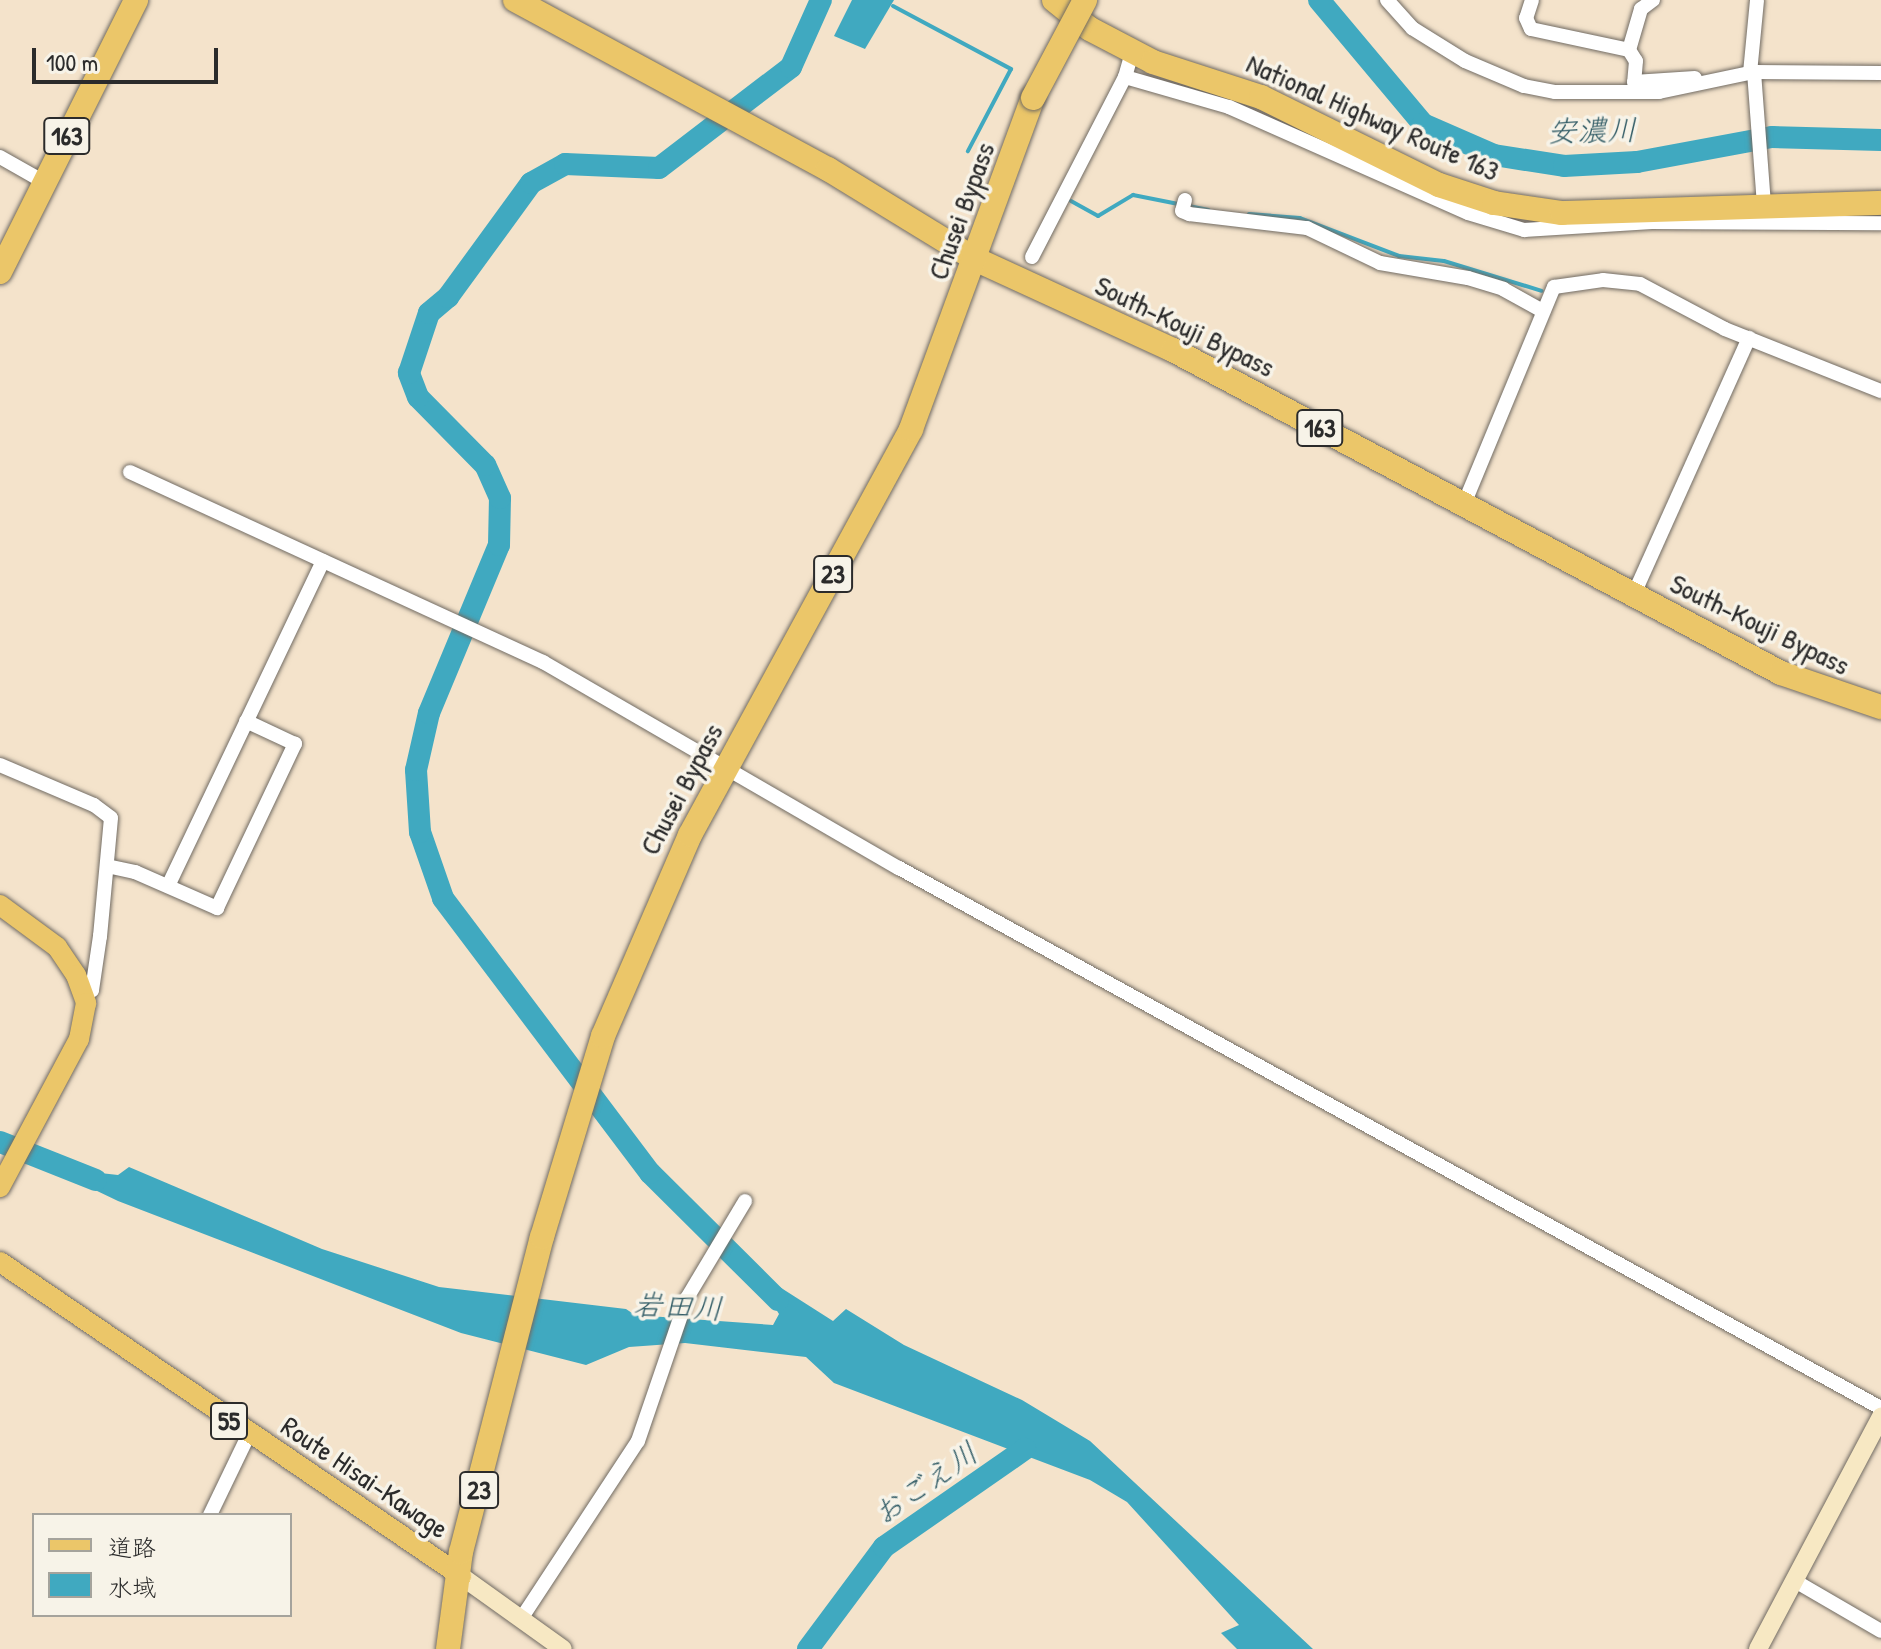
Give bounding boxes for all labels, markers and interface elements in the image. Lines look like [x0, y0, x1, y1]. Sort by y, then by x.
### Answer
scale bar [36, 32, 222, 82]
text: 100 m [46, 46, 98, 78]
street label: National Highway Route 163 [1242, 46, 1504, 188]
water label: 安濃川 [1547, 111, 1637, 149]
road number: 163 [43, 114, 91, 158]
street label: Chusei Bypass [921, 138, 1001, 284]
street label: South-Kouji Bypass [1090, 268, 1280, 384]
road number: 163 [1296, 406, 1344, 450]
road number: 23 [813, 552, 853, 596]
street label: South-Kouji Bypass [1665, 566, 1855, 682]
street label: Chusei Bypass [632, 718, 730, 860]
water label: 岩田川 [632, 1286, 724, 1326]
road number: 55 [209, 1399, 249, 1443]
street label: Route Hisai-Kawage [275, 1409, 455, 1545]
water label: おごえ川 [866, 1434, 984, 1532]
road number: 23 [459, 1468, 499, 1512]
legend [32, 1513, 292, 1617]
text: 道路 [108, 1531, 156, 1563]
text: 水域 [108, 1571, 156, 1603]

